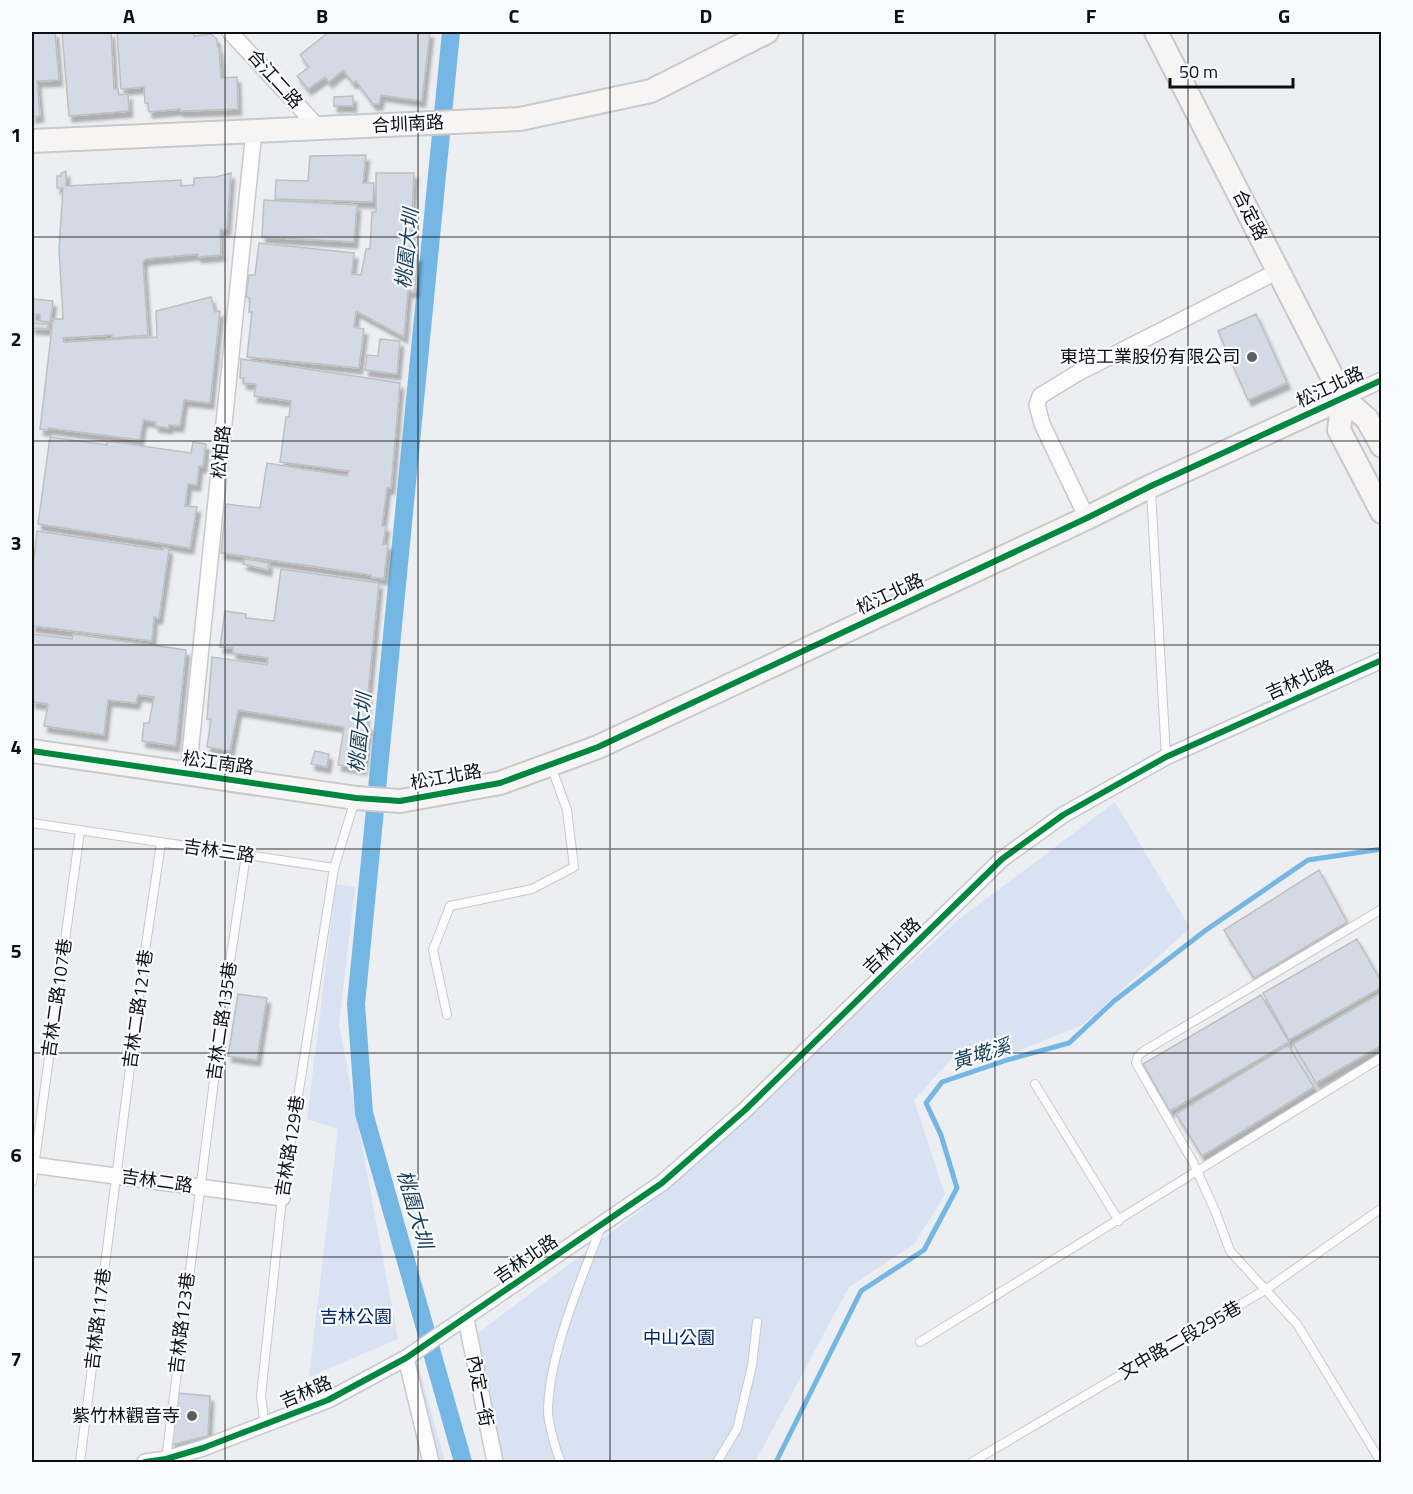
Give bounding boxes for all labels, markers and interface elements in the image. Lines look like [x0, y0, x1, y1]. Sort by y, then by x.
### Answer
text: A [123, 0, 135, 31]
text: B [316, 0, 328, 31]
text: C [509, 0, 520, 31]
text: D [700, 0, 712, 31]
text: E [893, 0, 905, 31]
text: F [1086, 0, 1097, 31]
text: G [1278, 0, 1290, 31]
street label: 合江二路 [241, 43, 309, 114]
scale bar [1170, 51, 1293, 89]
text: 50 m [1179, 58, 1218, 85]
street label: 合圳南路 [371, 108, 445, 139]
text: 1 [10, 119, 22, 150]
street label: 合定路 [1226, 185, 1275, 245]
water label: 桃園大圳 [387, 205, 426, 290]
text: 2 [10, 323, 22, 354]
place label: 東培工業股份有限公司 [1060, 343, 1240, 370]
marker: 東培工業股份有限公司 [1245, 350, 1259, 364]
street label: 松江北路 [1291, 359, 1368, 414]
street label: 松柏路 [204, 424, 237, 480]
text: 3 [10, 527, 22, 558]
street label: 松江北路 [851, 566, 928, 621]
street label: 吉林北路 [1261, 653, 1338, 707]
water label: 桃園大圳 [340, 689, 379, 774]
text: 4 [10, 731, 22, 762]
street label: 松江南路 [181, 744, 256, 781]
street label: 松江北路 [408, 757, 484, 796]
street label: 吉林三路 [182, 832, 257, 869]
street label: 吉林北路 [856, 911, 927, 980]
text: 5 [10, 935, 22, 966]
street label: 吉林二路107巷 [35, 937, 78, 1059]
street label: 吉林二路121巷 [116, 948, 159, 1070]
street label: 吉林二路135巷 [200, 960, 243, 1082]
water label: 黃墘溪 [948, 1029, 1017, 1077]
street label: 吉林路129巷 [268, 1093, 311, 1199]
text: 6 [10, 1139, 22, 1170]
street label: 吉林二路 [120, 1162, 195, 1199]
water label: 桃園大圳 [390, 1166, 442, 1254]
street label: 吉林北路 [488, 1227, 563, 1290]
street label: 吉林路117巷 [78, 1267, 117, 1371]
street label: 吉林路123巷 [162, 1271, 201, 1375]
street label: 文中路二段295巷 [1113, 1293, 1246, 1386]
park label: 吉林公園 [320, 1303, 392, 1330]
park label: 中山公園 [643, 1324, 715, 1351]
text: 7 [10, 1343, 22, 1374]
street label: 內定一街 [460, 1353, 501, 1429]
street label: 吉林路 [276, 1369, 336, 1415]
place label: 紫竹林觀音寺 [72, 1402, 180, 1429]
marker: 紫竹林觀音寺 [185, 1409, 199, 1423]

